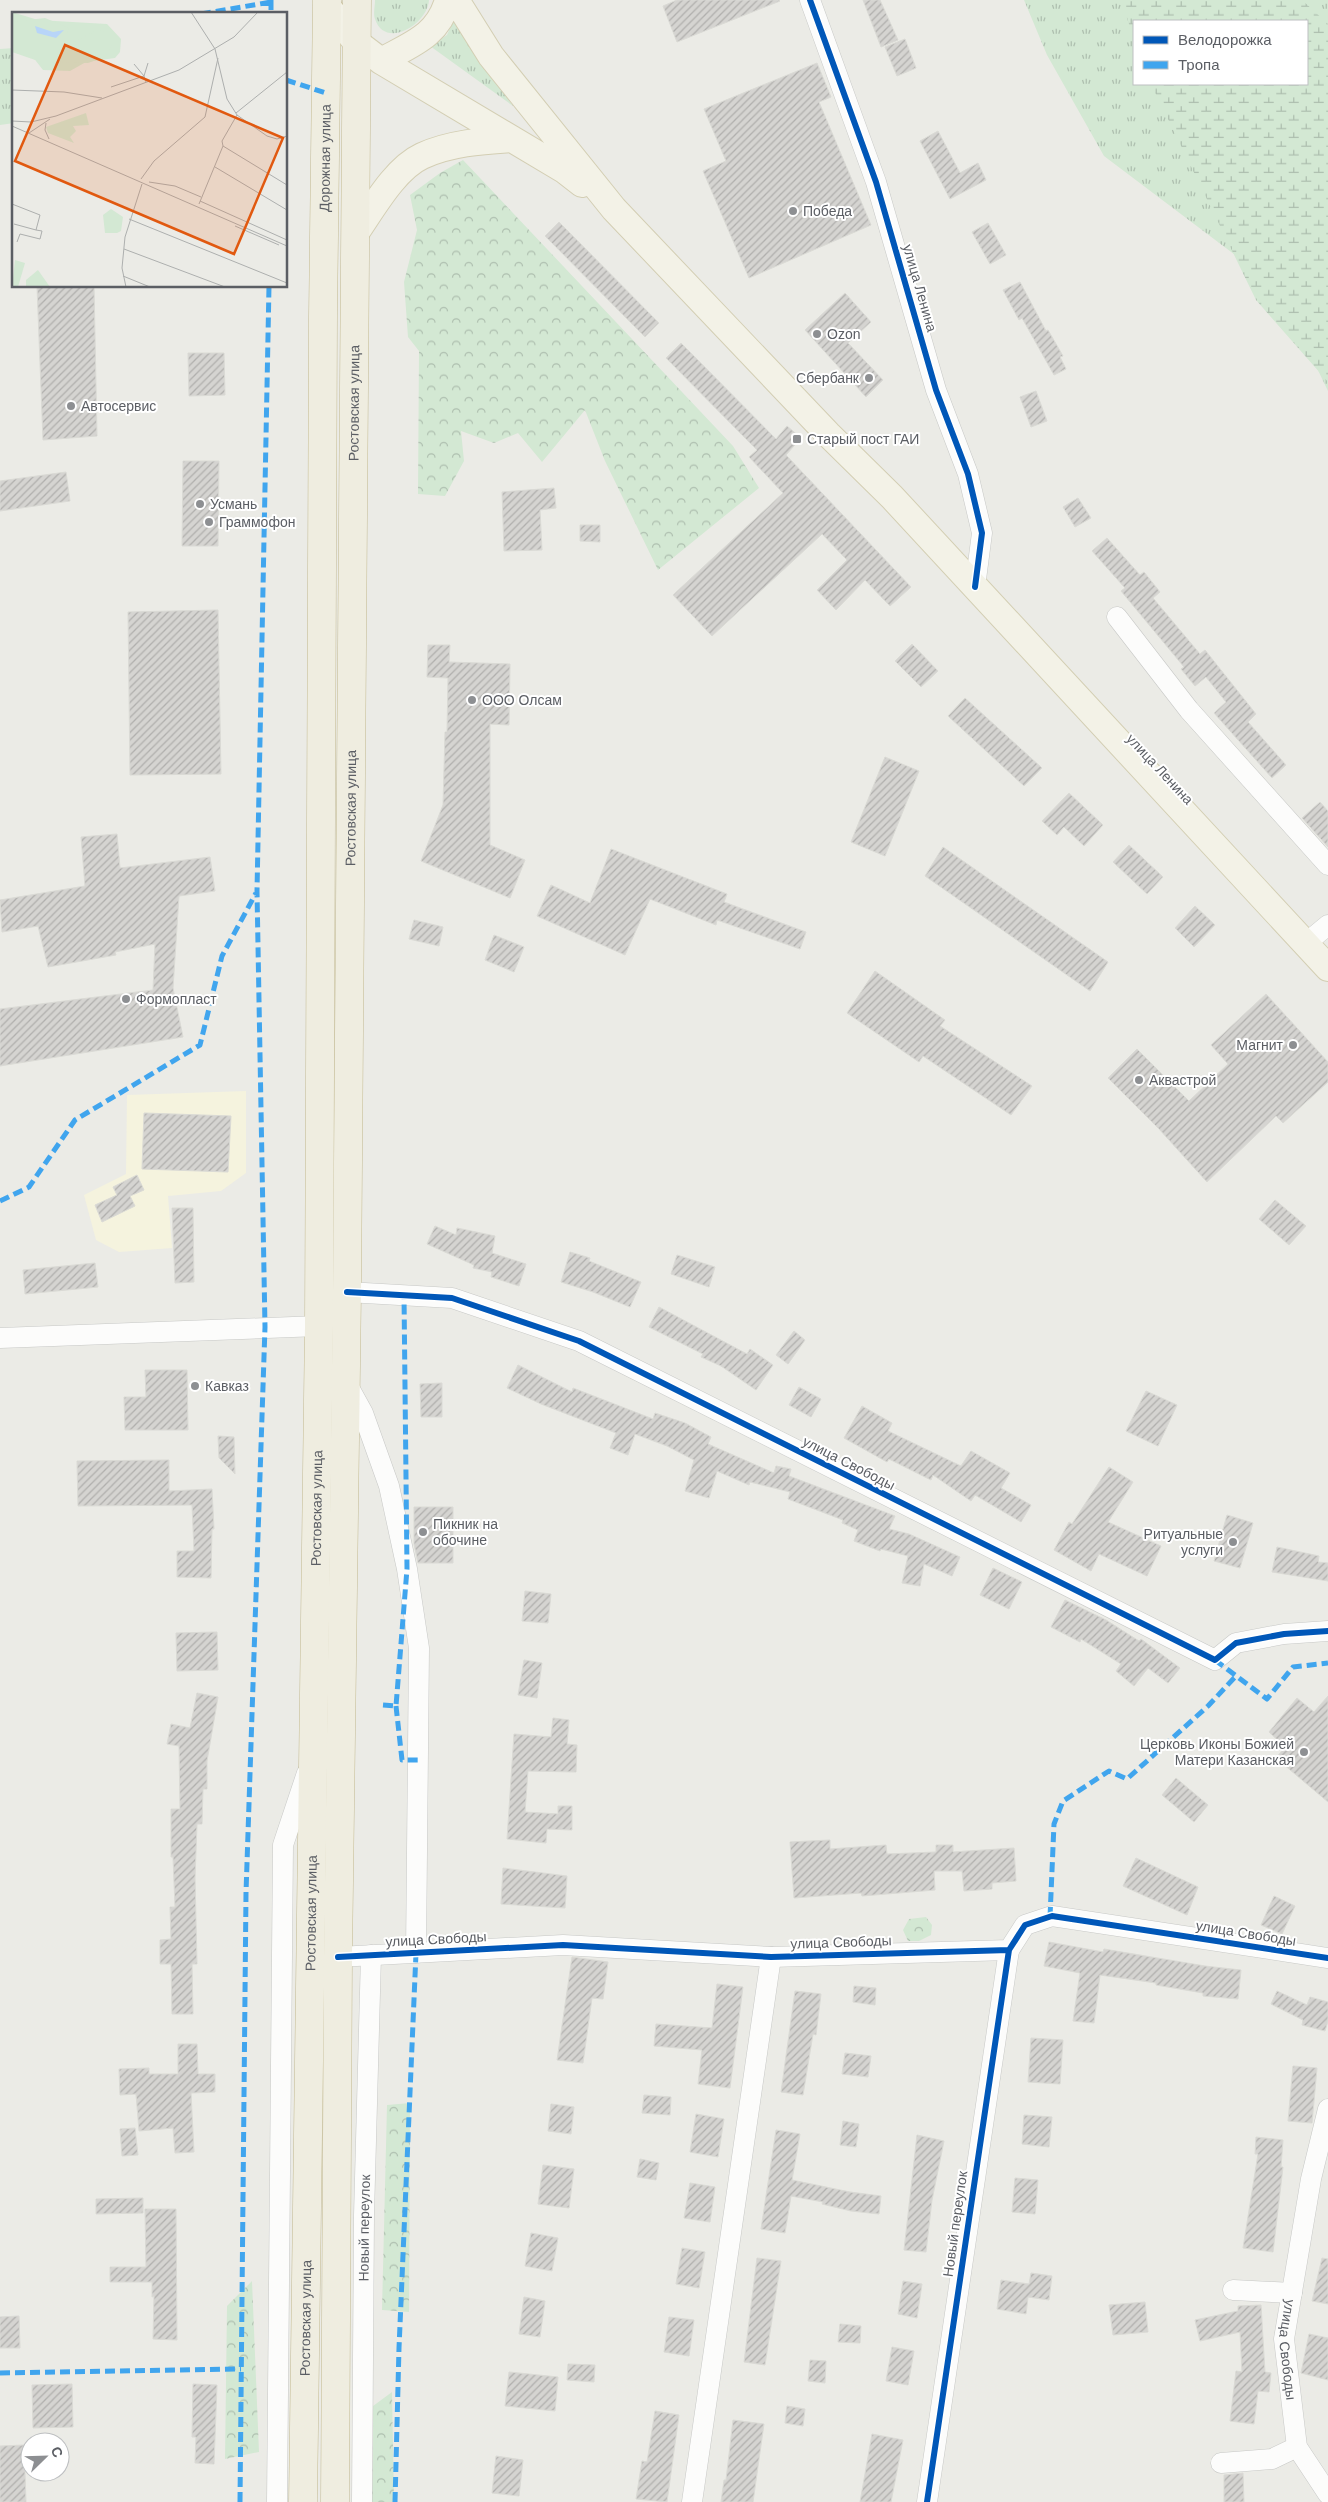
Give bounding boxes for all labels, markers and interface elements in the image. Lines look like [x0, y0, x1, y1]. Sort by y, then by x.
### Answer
inset map [12, 12, 288, 288]
legend [1133, 20, 1308, 85]
text: Велодорожка [1178, 31, 1272, 48]
text: Тропа [1178, 56, 1220, 73]
street label: Дорожная улица [316, 104, 334, 212]
place label: Победа [803, 203, 852, 219]
marker: Победа [787, 205, 799, 217]
street label: улица Ленина [900, 242, 940, 334]
place label: Ozon [827, 326, 860, 342]
marker: Ozon [811, 328, 823, 340]
street label: Ростовская улица [345, 345, 362, 461]
place label: Сбербанк [796, 370, 860, 386]
marker: Сбербанк [863, 372, 875, 384]
place label: Автосервис [81, 398, 156, 414]
marker: Автосервис [65, 400, 77, 412]
place label: Старый пост ГАИ [807, 431, 919, 447]
marker: Старый пост ГАИ [791, 433, 803, 445]
place label: Усмань [210, 496, 257, 512]
marker: Усмань [194, 498, 206, 510]
place label: Граммофон [219, 514, 295, 530]
marker: Граммофон [203, 516, 215, 528]
place label: ООО Олсам [482, 692, 562, 708]
marker: ООО Олсам [466, 694, 478, 706]
street label: улица Ленина [1123, 730, 1197, 808]
street label: Ростовская улица [342, 750, 359, 866]
place label: Формопласт [136, 991, 217, 1007]
marker: Формопласт [120, 993, 132, 1005]
place label: Магнит [1236, 1037, 1284, 1053]
marker: Магнит [1287, 1039, 1299, 1051]
place label: Аквастрой [1149, 1072, 1216, 1088]
marker: Аквастрой [1133, 1074, 1145, 1086]
place label: Кавказ [205, 1378, 249, 1394]
marker: Кавказ [189, 1380, 201, 1392]
street label: улица Свободы [800, 1433, 898, 1493]
street label: Ростовская улица [308, 1450, 325, 1566]
place label: Пикник на обочине [433, 1516, 498, 1548]
marker: Пикник на обочине [417, 1526, 429, 1538]
place label: Ритуальные услуги [1144, 1526, 1223, 1558]
marker: Ритуальные услуги [1227, 1536, 1239, 1548]
place label: Церковь Иконы Божией Матери Казанская [1140, 1736, 1294, 1768]
marker: Церковь Иконы Божией Матери Казанская [1298, 1746, 1310, 1758]
street label: Ростовская улица [302, 1855, 320, 1971]
street label: улица Свободы [1195, 1917, 1297, 1949]
street label: улица Свободы [385, 1928, 487, 1950]
street label: улица Свободы [790, 1932, 892, 1952]
street label: Новый переулок [940, 2169, 970, 2278]
street label: Новый переулок [356, 2173, 373, 2282]
street label: Ростовская улица [297, 2260, 314, 2376]
street label: улица Свободы [1276, 2298, 1299, 2401]
north arrow [20, 2432, 70, 2482]
text: С [48, 2444, 66, 2460]

